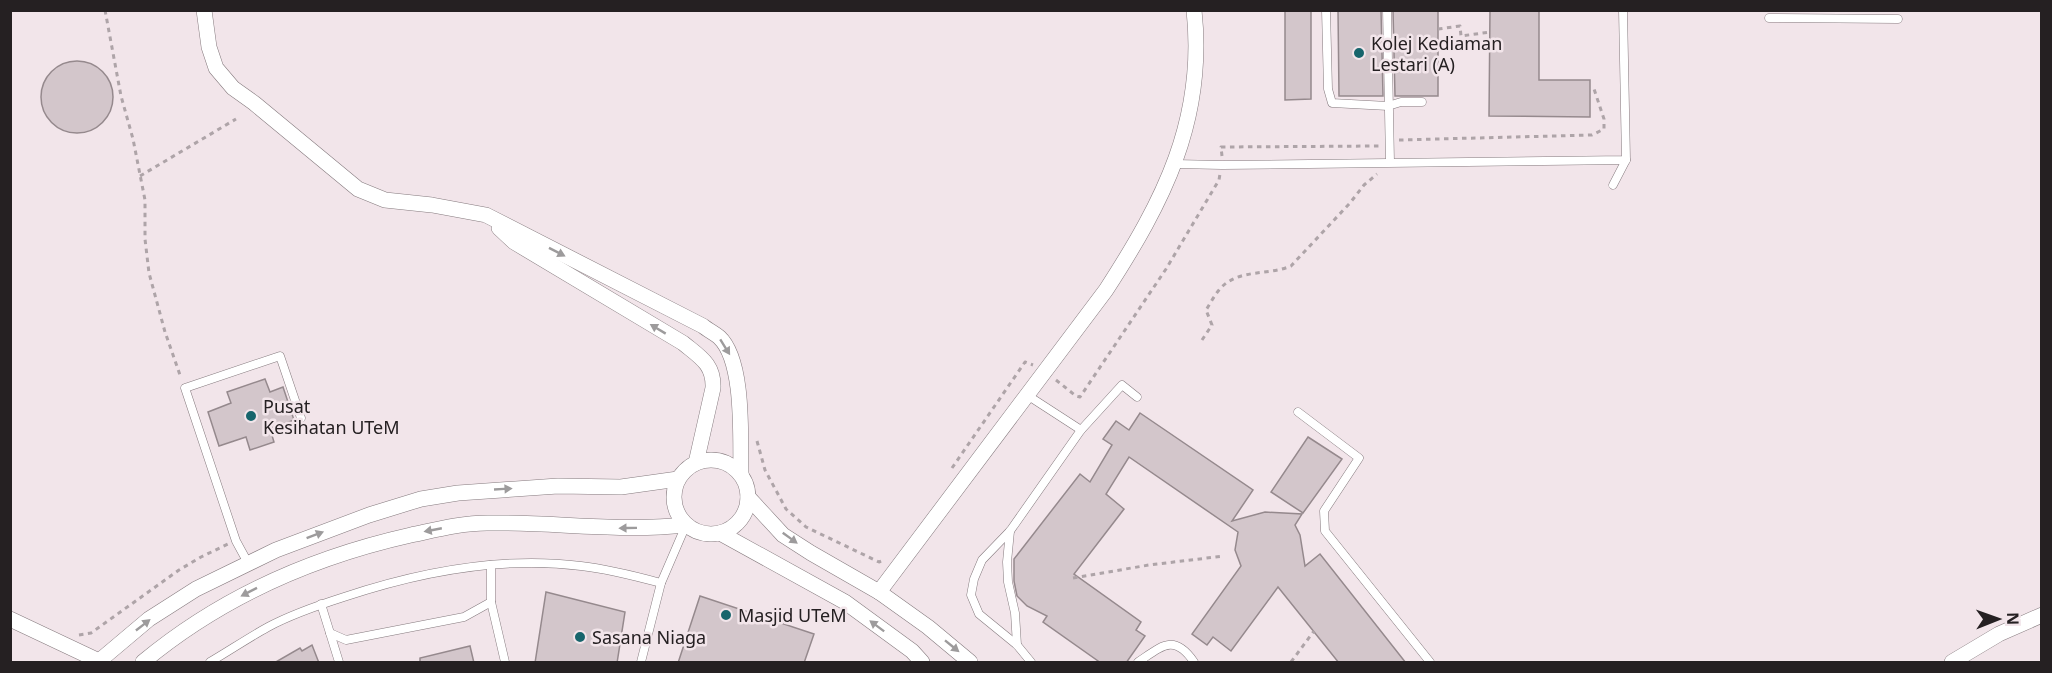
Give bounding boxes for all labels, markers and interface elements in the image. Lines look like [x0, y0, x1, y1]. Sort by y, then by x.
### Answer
place label: Kolej Kediaman Lestari (A) [1371, 31, 1502, 76]
marker: Kolej Kediaman Lestari (A) [1352, 46, 1366, 60]
one-way arrow [548, 247, 565, 256]
one-way arrow [650, 323, 666, 334]
one-way arrow [720, 338, 731, 355]
place label: Pusat Kesihatan UTeM [263, 394, 400, 439]
marker: Pusat Kesihatan UTeM [244, 409, 258, 423]
one-way arrow [494, 485, 513, 494]
one-way arrow [618, 524, 637, 533]
one-way arrow [424, 526, 443, 535]
one-way arrow [306, 530, 324, 539]
one-way arrow [781, 532, 797, 544]
one-way arrow [240, 587, 257, 597]
north arrow [1968, 589, 2028, 649]
place label: Masjid UTeM [738, 603, 846, 627]
marker: Masjid UTeM [719, 608, 733, 622]
text: N [2002, 612, 2024, 625]
one-way arrow [135, 619, 150, 632]
one-way arrow [870, 620, 885, 632]
place label: Sasana Niaga [592, 625, 706, 649]
marker: Sasana Niaga [573, 630, 587, 644]
one-way arrow [944, 640, 959, 652]

